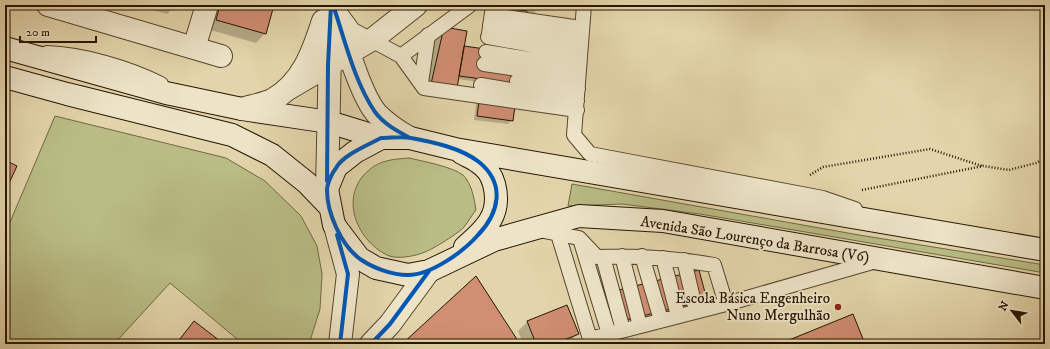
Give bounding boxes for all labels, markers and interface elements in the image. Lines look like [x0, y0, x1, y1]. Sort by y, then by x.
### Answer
scale bar [20, 18, 96, 44]
text: 20 m [26, 25, 50, 40]
street label: Avenida São Lourenço da Barrosa (V6) [639, 212, 871, 267]
place label: Escola Básica Engenheiro Nuno Mergulhão [675, 289, 830, 325]
north arrow [992, 291, 1032, 331]
text: N [996, 299, 1013, 314]
marker: Escola Básica Engenheiro Nuno Mergulhão [833, 302, 843, 312]

